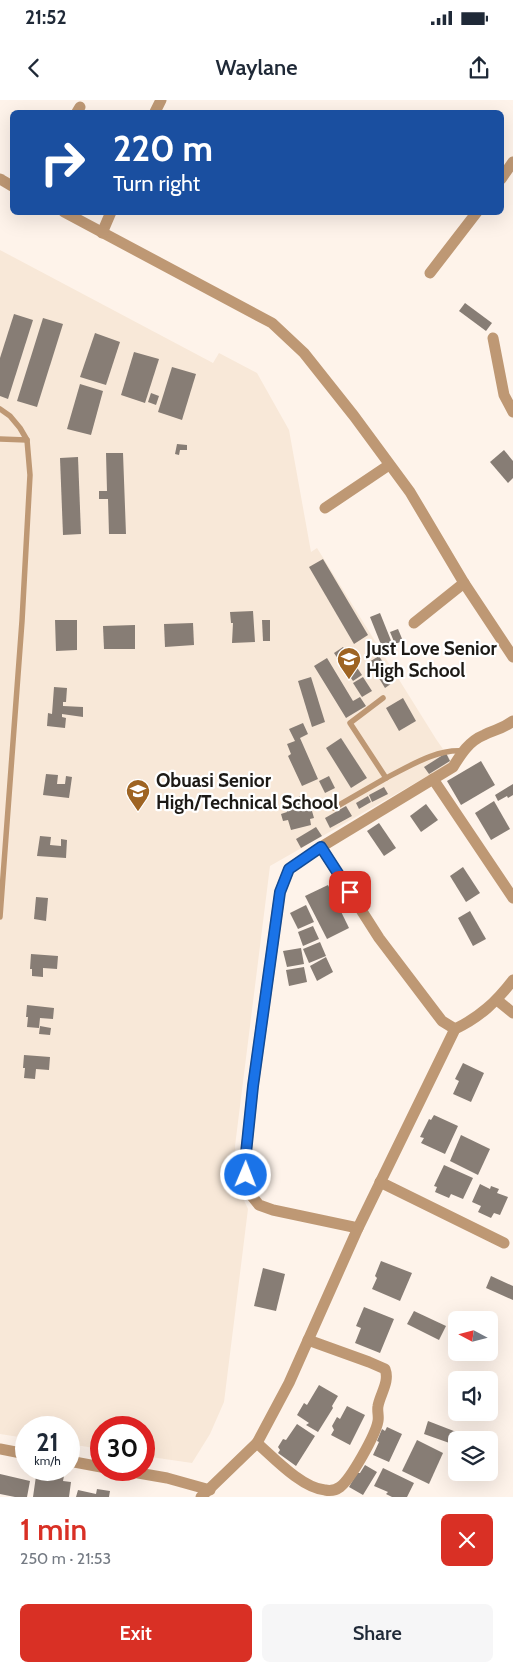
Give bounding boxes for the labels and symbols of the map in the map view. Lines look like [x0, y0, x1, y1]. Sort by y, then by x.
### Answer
place label: Just Love Senior High School [365, 637, 498, 682]
school or university icon: Just Love Senior High School [336, 646, 362, 680]
place label: Obuasi Senior High/Technical School [156, 769, 338, 814]
school or university icon: Obuasi Senior High/Technical School [125, 778, 151, 812]
pin [329, 871, 371, 913]
position arrow [219, 1148, 271, 1200]
north arrow [448, 1311, 498, 1361]
speed limit sign: 30 [90, 1416, 155, 1481]

